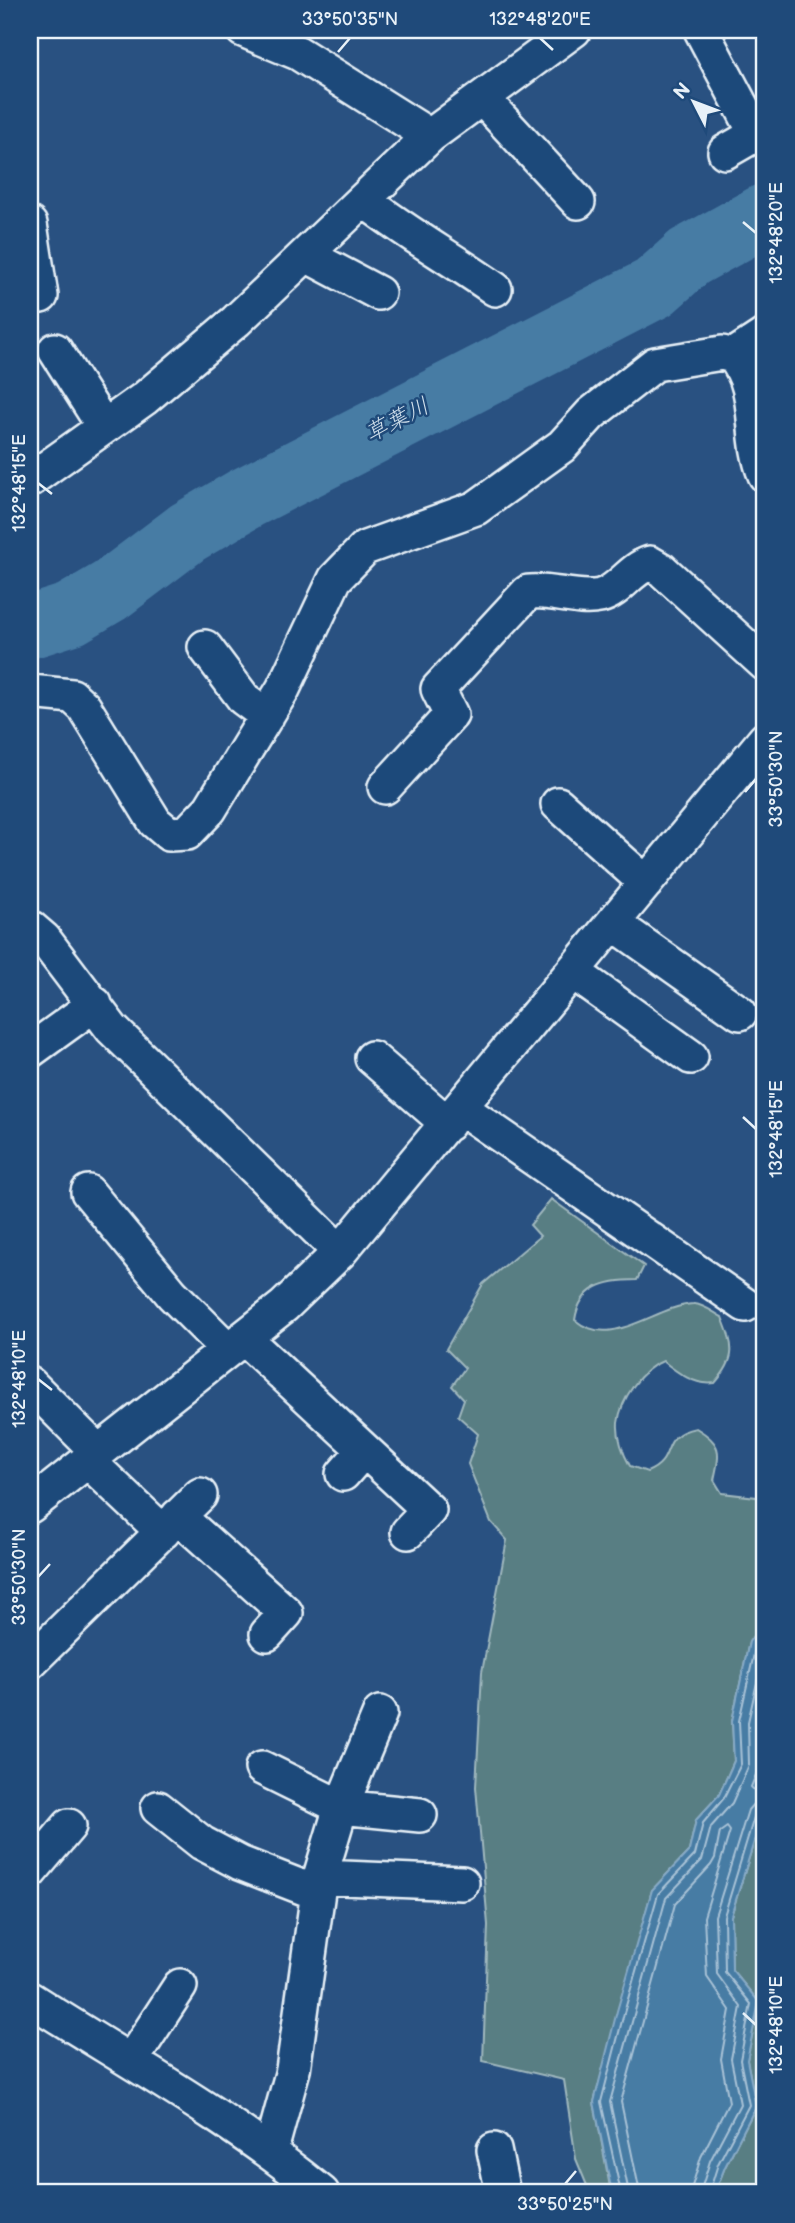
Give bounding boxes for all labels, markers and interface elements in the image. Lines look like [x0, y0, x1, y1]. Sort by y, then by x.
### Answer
text: 33°50'35"N [302, 9, 398, 30]
text: 132°48'20"E [489, 9, 591, 30]
north arrow [658, 66, 728, 136]
text: N [669, 79, 696, 105]
text: 132°48'20"E [766, 182, 787, 284]
water label: 草葉川 [360, 392, 434, 448]
text: 132°48'15"E [9, 434, 30, 532]
text: 33°50'30"N [766, 731, 787, 827]
text: 132°48'15"E [766, 1080, 787, 1178]
text: 132°48'10"E [9, 1330, 30, 1428]
text: 33°50'30"N [9, 1529, 30, 1625]
text: 132°48'10"E [766, 1976, 787, 2074]
text: 33°50'25"N [517, 2194, 613, 2215]

